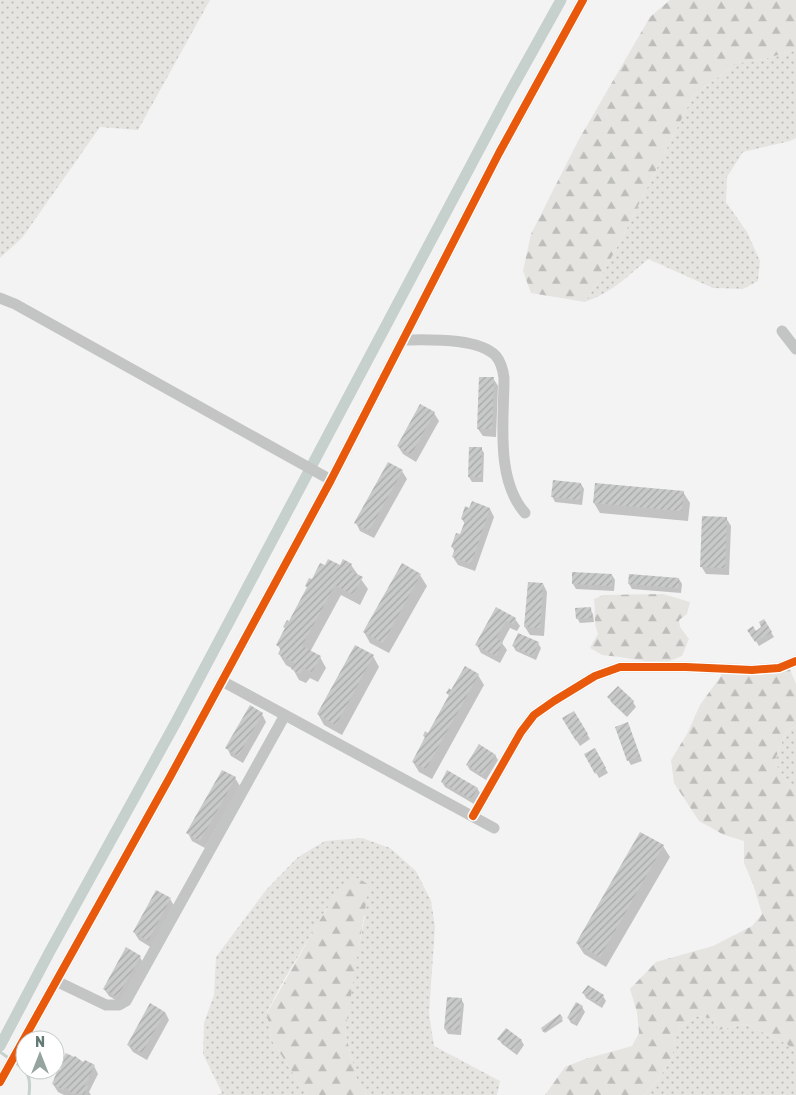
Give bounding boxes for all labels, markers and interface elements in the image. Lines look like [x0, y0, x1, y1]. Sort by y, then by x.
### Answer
north arrow [15, 1030, 65, 1080]
text: N [35, 1034, 45, 1051]

